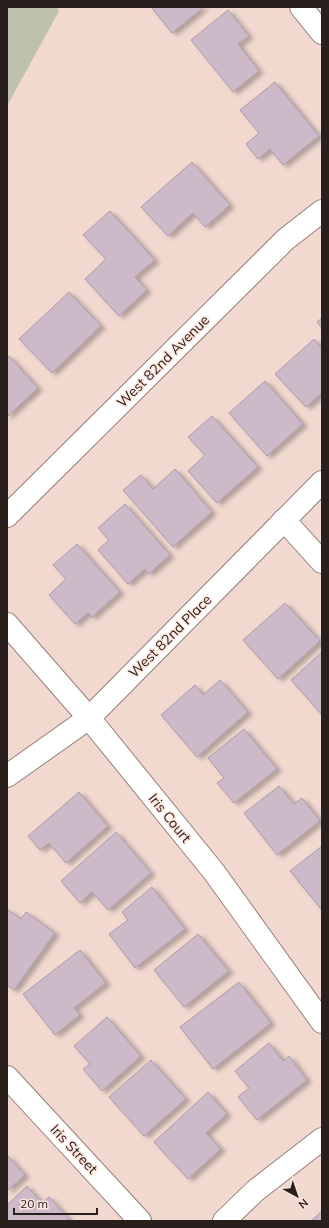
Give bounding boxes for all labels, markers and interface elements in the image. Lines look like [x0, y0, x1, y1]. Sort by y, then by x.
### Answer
street label: West 82nd Avenue [113, 311, 213, 411]
street label: West 82nd Place [125, 591, 215, 681]
street label: Iris Court [145, 790, 195, 846]
street label: Iris Street [46, 1120, 102, 1178]
north arrow [277, 1176, 317, 1216]
scale bar [14, 1190, 97, 1216]
text: 20 m [20, 1196, 48, 1211]
text: N [296, 1196, 311, 1212]

